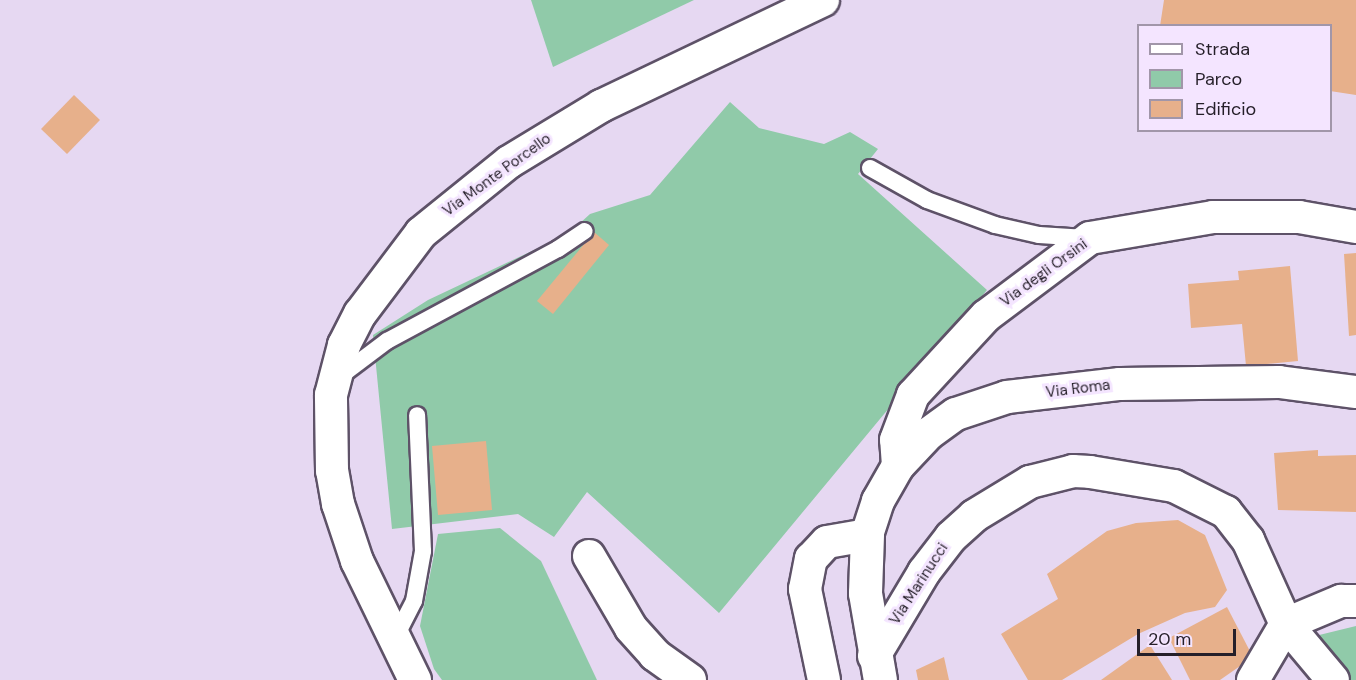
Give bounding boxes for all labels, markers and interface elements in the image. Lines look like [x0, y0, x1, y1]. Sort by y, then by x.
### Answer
legend [1137, 24, 1332, 132]
text: Strada [1195, 37, 1250, 61]
text: Parco [1195, 67, 1242, 91]
text: Edificio [1195, 97, 1256, 121]
street label: Via Monte Porcello [439, 130, 555, 220]
street label: Via degli Orsini [997, 235, 1091, 311]
street label: Via Roma [1045, 376, 1111, 402]
street label: Via Marinucci [886, 540, 952, 628]
scale bar [1140, 617, 1239, 655]
text: 20 m [1148, 627, 1191, 651]

